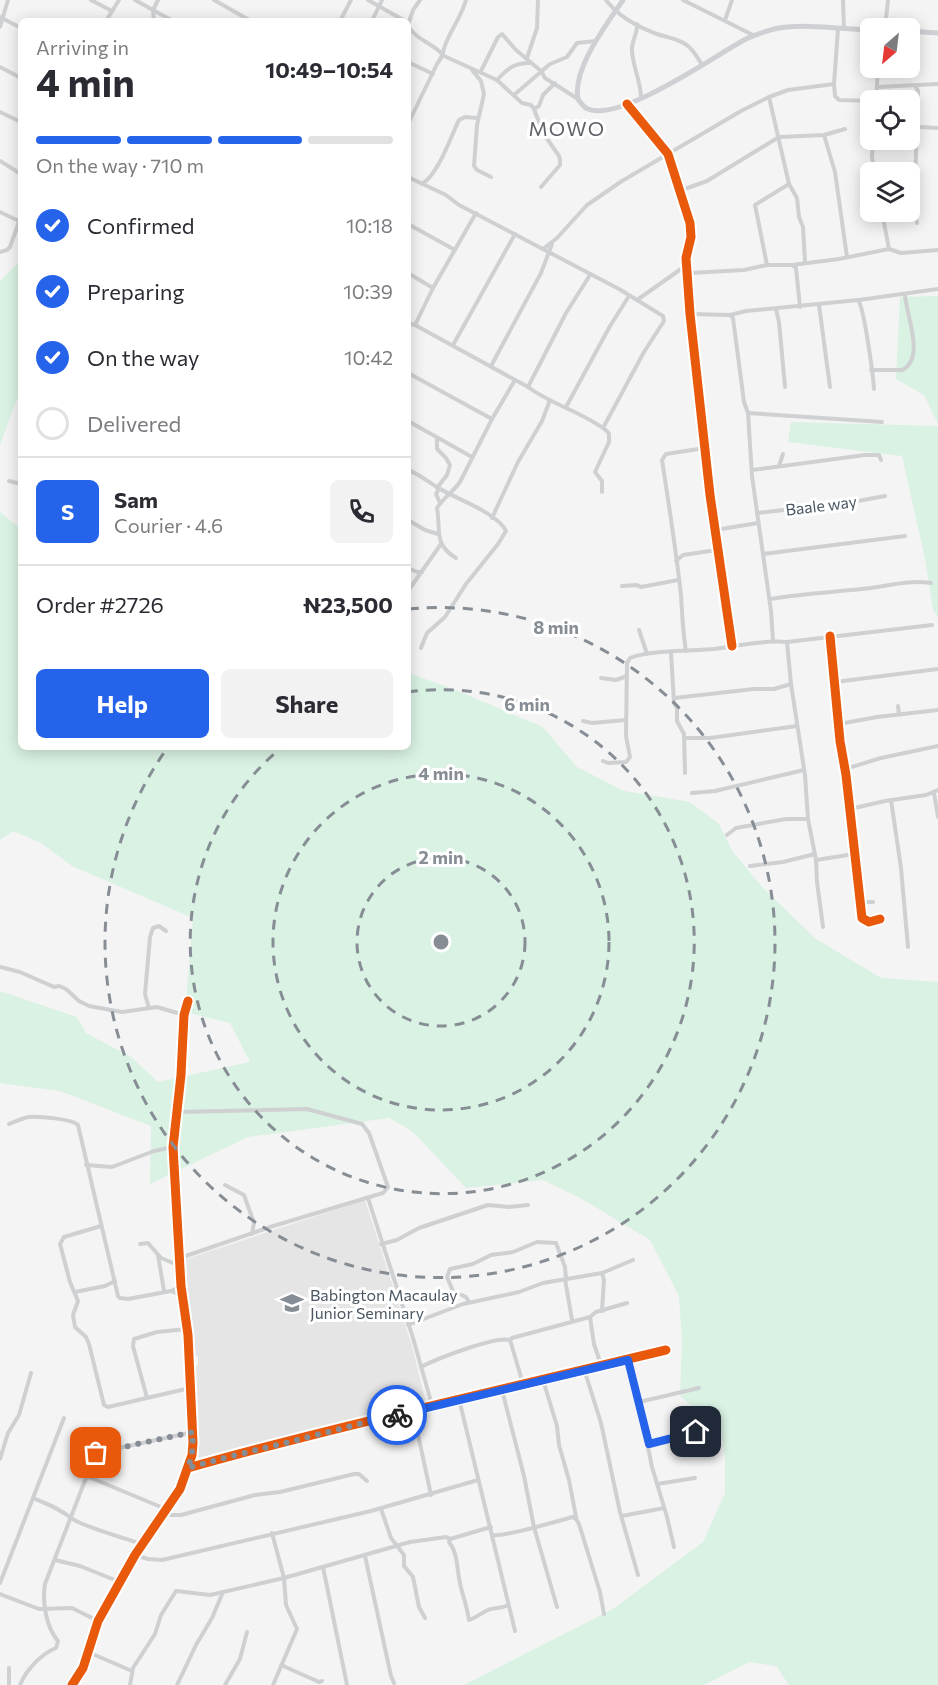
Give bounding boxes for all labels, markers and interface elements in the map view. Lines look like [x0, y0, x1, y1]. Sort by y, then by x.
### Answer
north arrow [860, 18, 920, 78]
map controls [860, 18, 920, 222]
text: Arriving in [36, 35, 129, 59]
text: 10:49–10:54 [265, 56, 393, 83]
text: 4 min [36, 57, 135, 105]
button: locate [860, 90, 920, 150]
district label: MOWO [528, 116, 606, 140]
text: On the way · 710 m [36, 153, 204, 177]
button: layers [860, 162, 920, 222]
icon: check [36, 209, 69, 242]
text: Confirmed [87, 212, 194, 239]
text: 10:18 [346, 213, 393, 237]
icon: check [36, 275, 69, 308]
text: Preparing [87, 278, 184, 305]
text: 10:39 [343, 279, 393, 303]
icon: check [36, 341, 69, 374]
text: On the way [87, 344, 199, 371]
text: 10:42 [344, 345, 393, 369]
text: Delivered [87, 410, 181, 437]
button: phone [330, 480, 393, 543]
text: Sam [114, 486, 158, 513]
street label: Baale way [784, 491, 858, 519]
text: S [61, 498, 74, 525]
text: Courier · 4.6 [114, 513, 223, 537]
text: Order #2726 [36, 591, 164, 618]
text: ₦23,500 [303, 591, 393, 618]
text: 8 min [533, 616, 579, 638]
button: Help [36, 669, 209, 738]
button: Share [221, 669, 393, 738]
text: 6 min [504, 693, 550, 715]
text: 4 min [418, 762, 464, 784]
text: 2 min [419, 846, 463, 868]
centre of rings [431, 932, 451, 952]
place label: Babington Macaulay Junior Seminary [310, 1285, 458, 1322]
school or university icon: Babington Macaulay Junior Seminary [279, 1290, 305, 1316]
courier [367, 1385, 427, 1445]
icon: bike [381, 1399, 414, 1432]
pin [670, 1406, 721, 1457]
icon: home [679, 1415, 712, 1448]
pin [70, 1427, 121, 1478]
icon: bag [79, 1436, 112, 1469]

